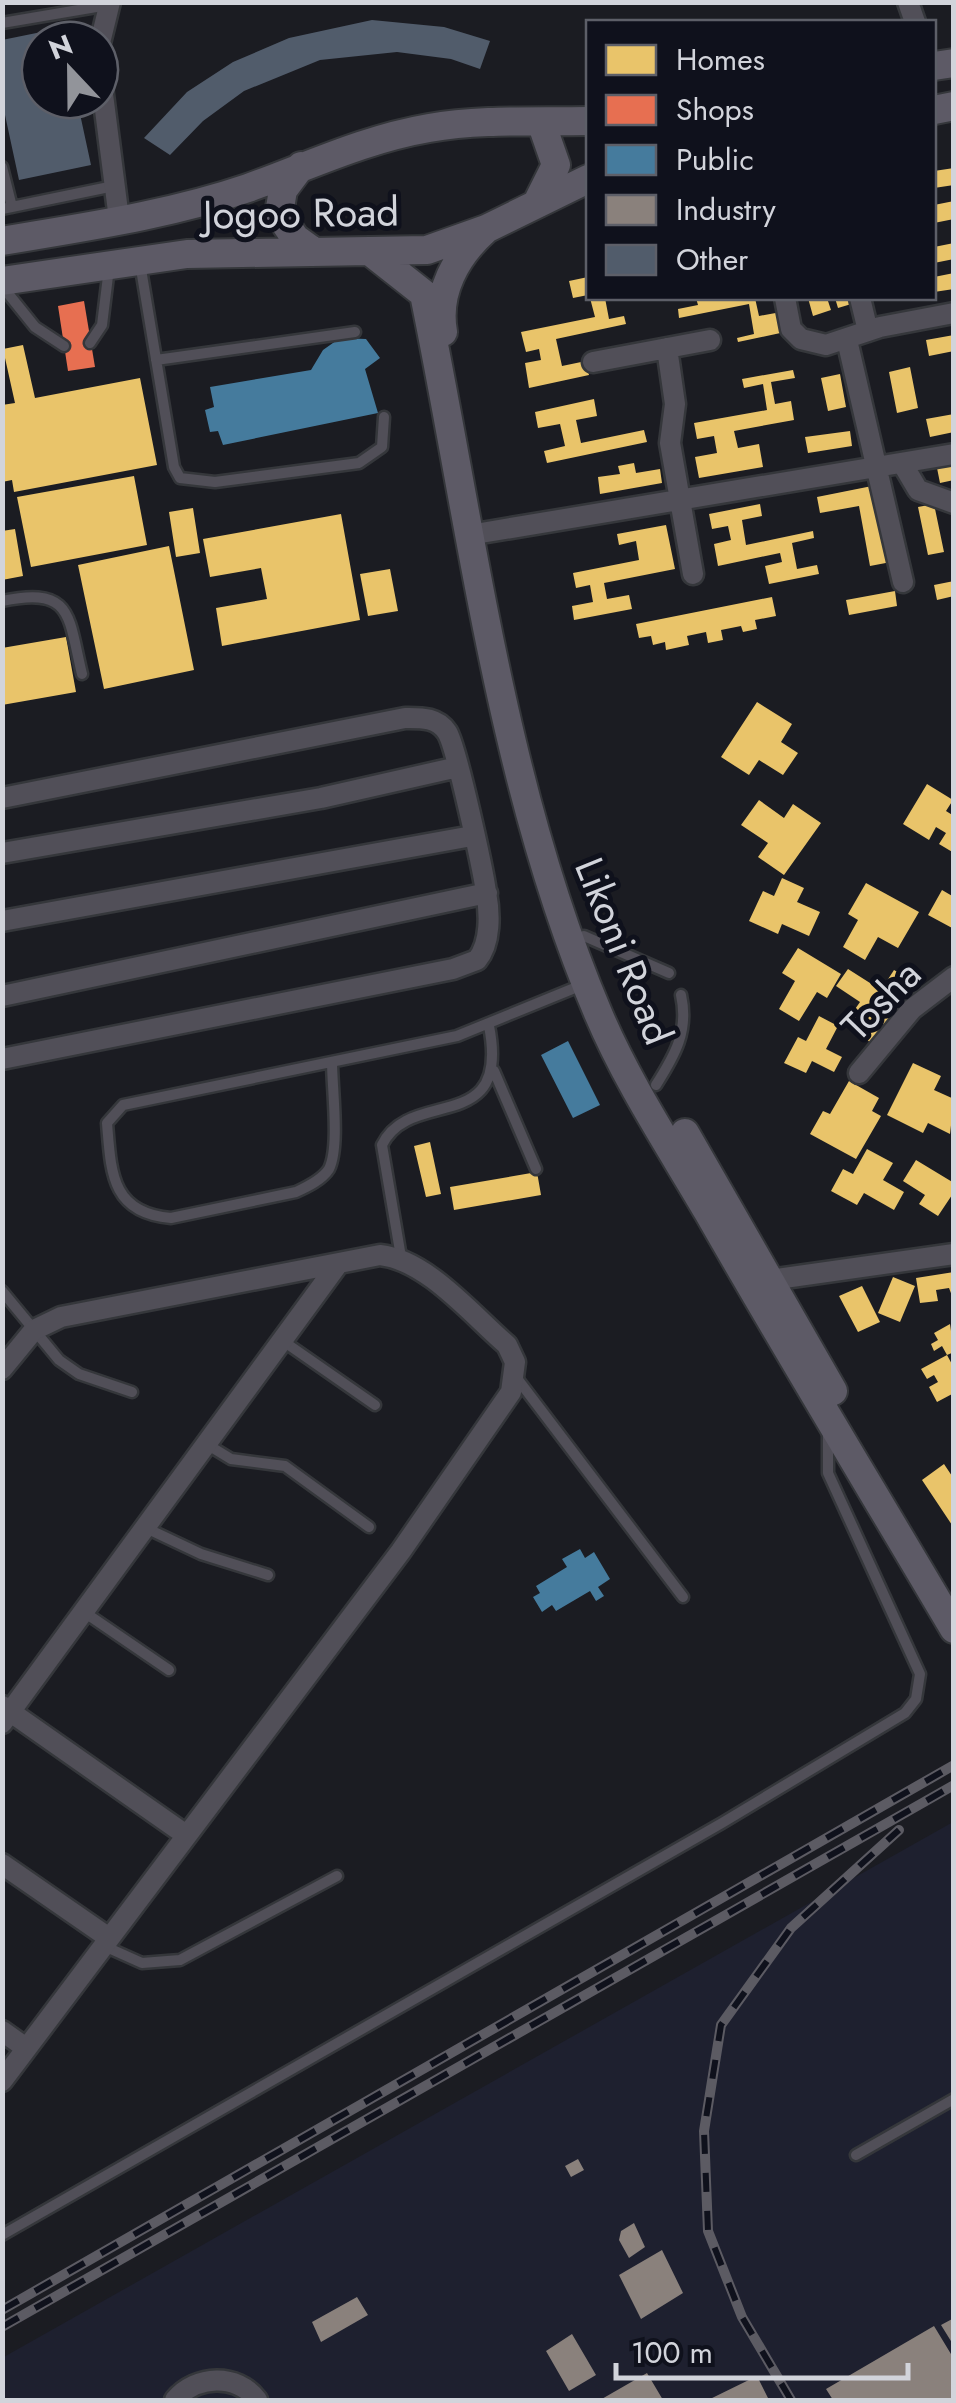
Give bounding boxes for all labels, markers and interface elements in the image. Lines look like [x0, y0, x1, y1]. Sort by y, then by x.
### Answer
north arrow [20, 20, 120, 120]
legend [586, 20, 936, 300]
text: N [43, 24, 79, 70]
text: Homes [676, 38, 765, 81]
text: Shops [676, 88, 754, 131]
text: Public [676, 138, 754, 181]
street label: Jogoo Road [197, 182, 400, 244]
text: Industry [676, 188, 776, 231]
text: Other [676, 238, 749, 281]
street label: Likoni Road [560, 849, 688, 1053]
street label: Tosha [828, 946, 934, 1054]
scale bar [616, 2318, 908, 2380]
text: 100 m [631, 2331, 713, 2374]

